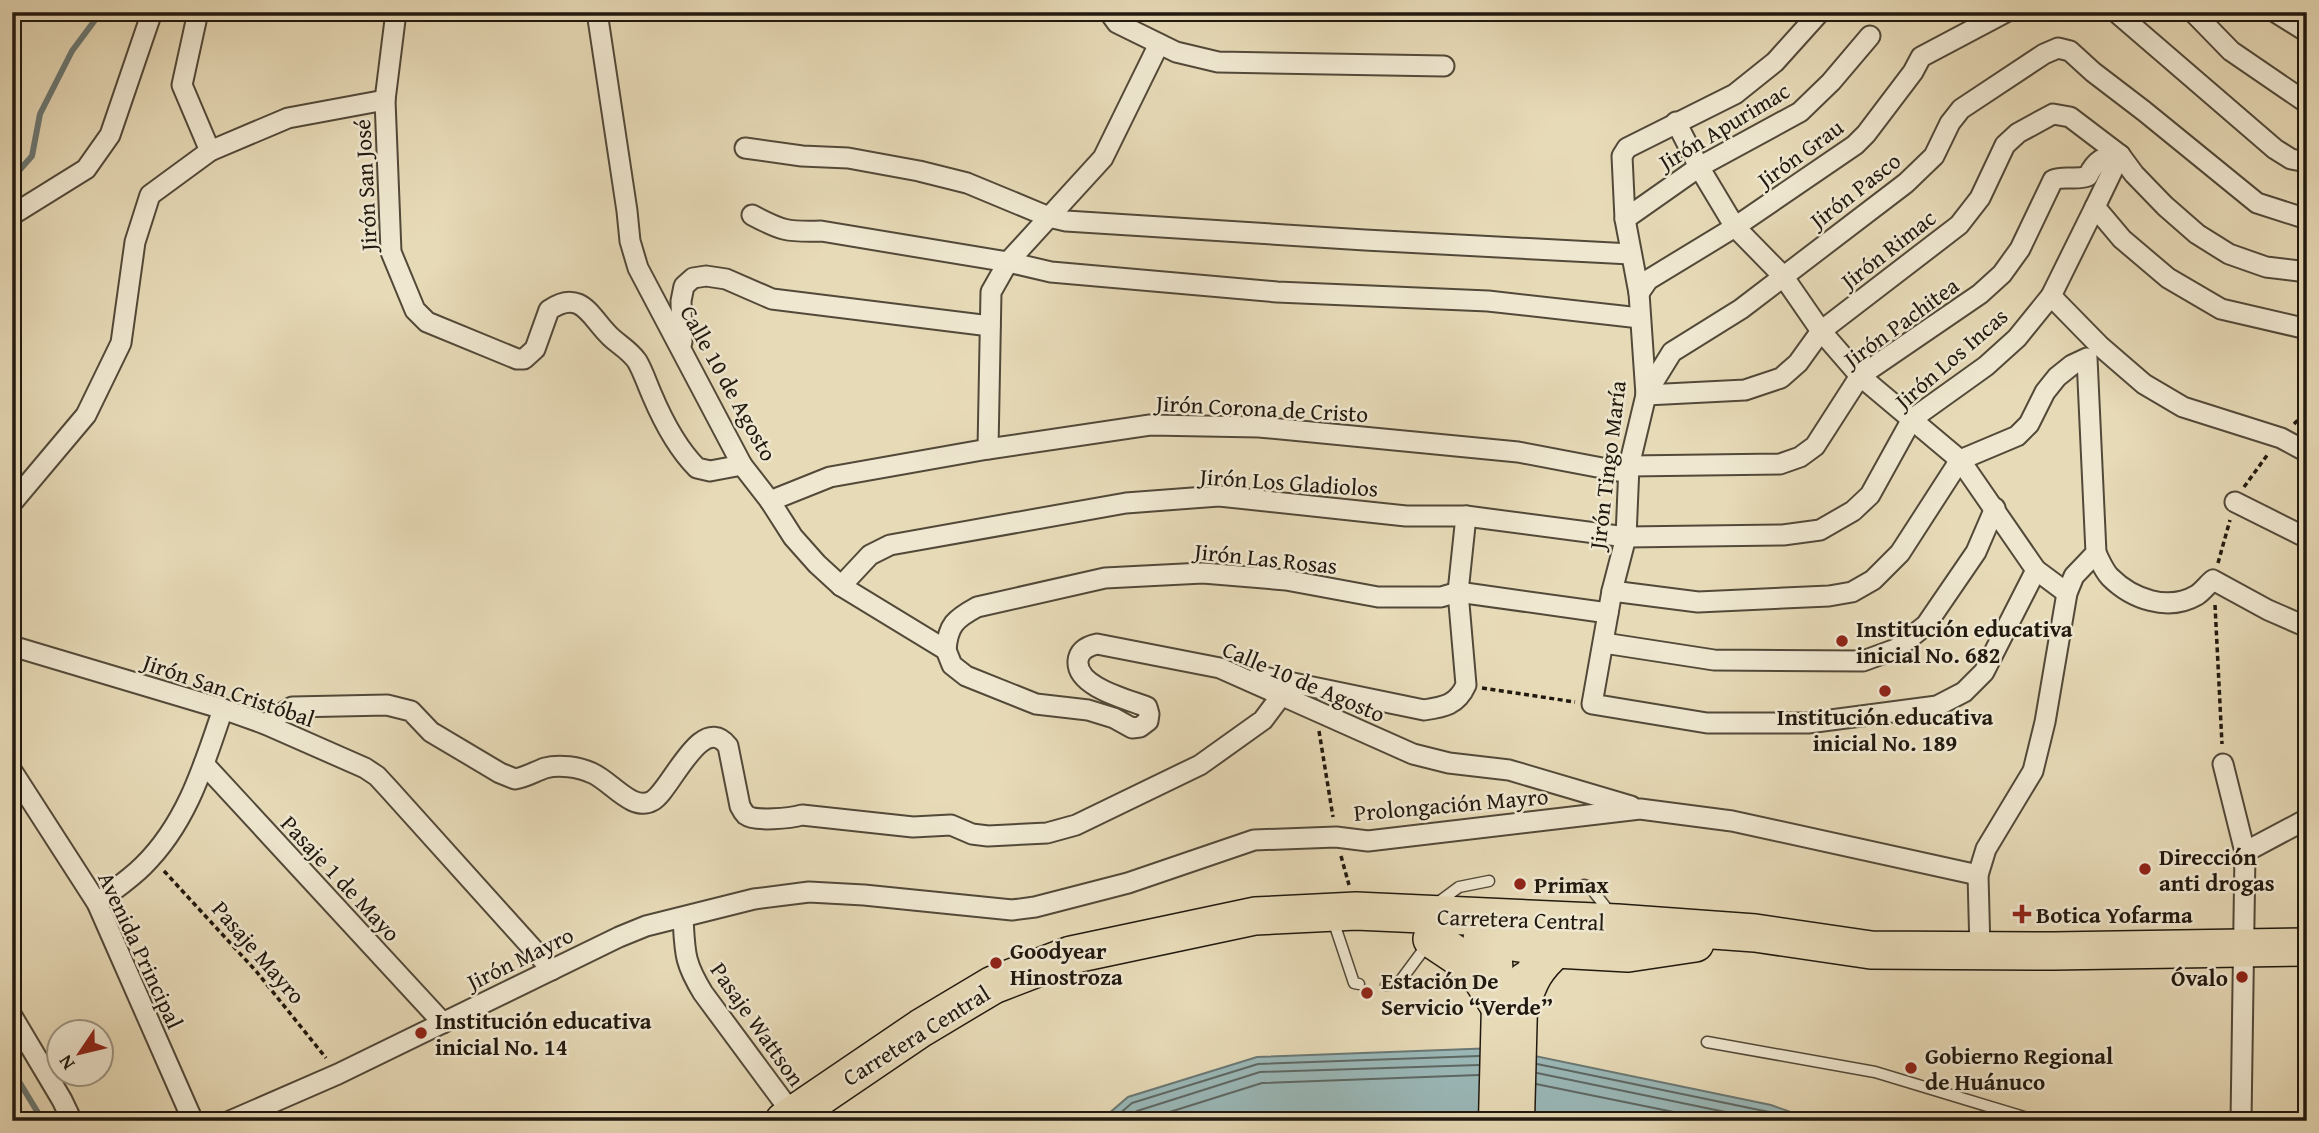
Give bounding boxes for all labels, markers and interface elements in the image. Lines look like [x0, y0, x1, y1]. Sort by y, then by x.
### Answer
street label: Jirón Apurimac [1650, 74, 1796, 180]
street label: Jirón Grau [1748, 110, 1850, 197]
street label: Jirón San José [345, 118, 385, 255]
street label: Jirón Pasco [1800, 144, 1907, 238]
street label: Jirón Rimac [1831, 201, 1942, 298]
street label: Jirón Pachitea [1834, 269, 1965, 377]
street label: Calle 10 de Agosto [672, 299, 786, 467]
street label: Jirón Los Incas [1885, 300, 2015, 418]
street label: Jirón Tingo María [1580, 379, 1634, 554]
street label: Jirón Corona de Cristo [1152, 386, 1369, 430]
street label: Jirón Los Gladiolos [1196, 459, 1379, 505]
street label: Jirón Las Rosas [1190, 534, 1339, 582]
place label: Institución educativa inicial No. 682 [1856, 612, 2073, 671]
street label: Calle 10 de Agosto [1218, 632, 1390, 730]
marker: Institución educativa inicial No. 682 [1834, 633, 1850, 649]
street label: Jirón San Cristóbal [136, 644, 319, 735]
marker: Institución educativa inicial No. 189 [1877, 683, 1893, 699]
place label: Institución educativa inicial No. 189 [1777, 700, 1994, 759]
street label: Prolongación Mayro [1352, 779, 1550, 829]
street label: Pasaje 1 de Mayo [274, 808, 408, 948]
place label: Dirección anti drogas [2159, 840, 2275, 899]
marker: Dirección anti drogas [2137, 861, 2153, 877]
street label: Avenida Principal [90, 866, 192, 1034]
place label: Primax [1534, 868, 1609, 901]
marker: Primax [1512, 876, 1528, 892]
street label: Pasaje Mayro [205, 893, 313, 1011]
place label: Botica Yofarma [2036, 898, 2193, 931]
street label: Carretera Central [1437, 900, 1605, 938]
marker: Botica Yofarma [2014, 906, 2030, 922]
street label: Jirón Mayro [458, 918, 579, 999]
place label: Goodyear Hinostroza [1010, 934, 1123, 993]
street label: Pasaje Wattson [703, 955, 813, 1093]
marker: Goodyear Hinostroza [988, 955, 1004, 971]
place label: Óvalo [2171, 961, 2228, 994]
place label: Estación De Servicio “Verde” [1381, 964, 1553, 1023]
marker: Óvalo [2234, 969, 2250, 985]
street label: Carretera Central [836, 977, 996, 1093]
marker: Estación De Servicio “Verde” [1359, 985, 1375, 1001]
place label: Institución educativa inicial No. 14 [435, 1004, 652, 1063]
north arrow [46, 1018, 116, 1088]
marker: Institución educativa inicial No. 14 [413, 1025, 429, 1041]
place label: Gobierno Regional de Huánuco [1925, 1039, 2113, 1098]
text: N [51, 1049, 81, 1076]
marker: Gobierno Regional de Huánuco [1903, 1060, 1919, 1076]

